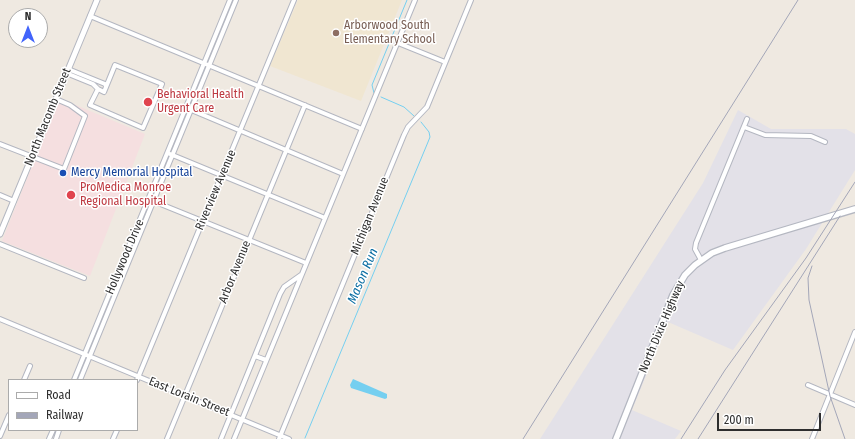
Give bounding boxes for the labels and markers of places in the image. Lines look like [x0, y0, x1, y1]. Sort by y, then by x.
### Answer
place label: Arborwood South Elementary School [344, 19, 435, 47]
marker: Arborwood South Elementary School [331, 28, 341, 38]
place label: Behavioral Health Urgent Care [157, 88, 244, 116]
marker: Behavioral Health Urgent Care [142, 96, 154, 108]
place label: Mercy Memorial Hospital [71, 166, 192, 180]
marker: Mercy Memorial Hospital [58, 168, 68, 178]
place label: ProMedica Monroe Regional Hospital [80, 181, 171, 209]
marker: ProMedica Monroe Regional Hospital [65, 189, 77, 201]

